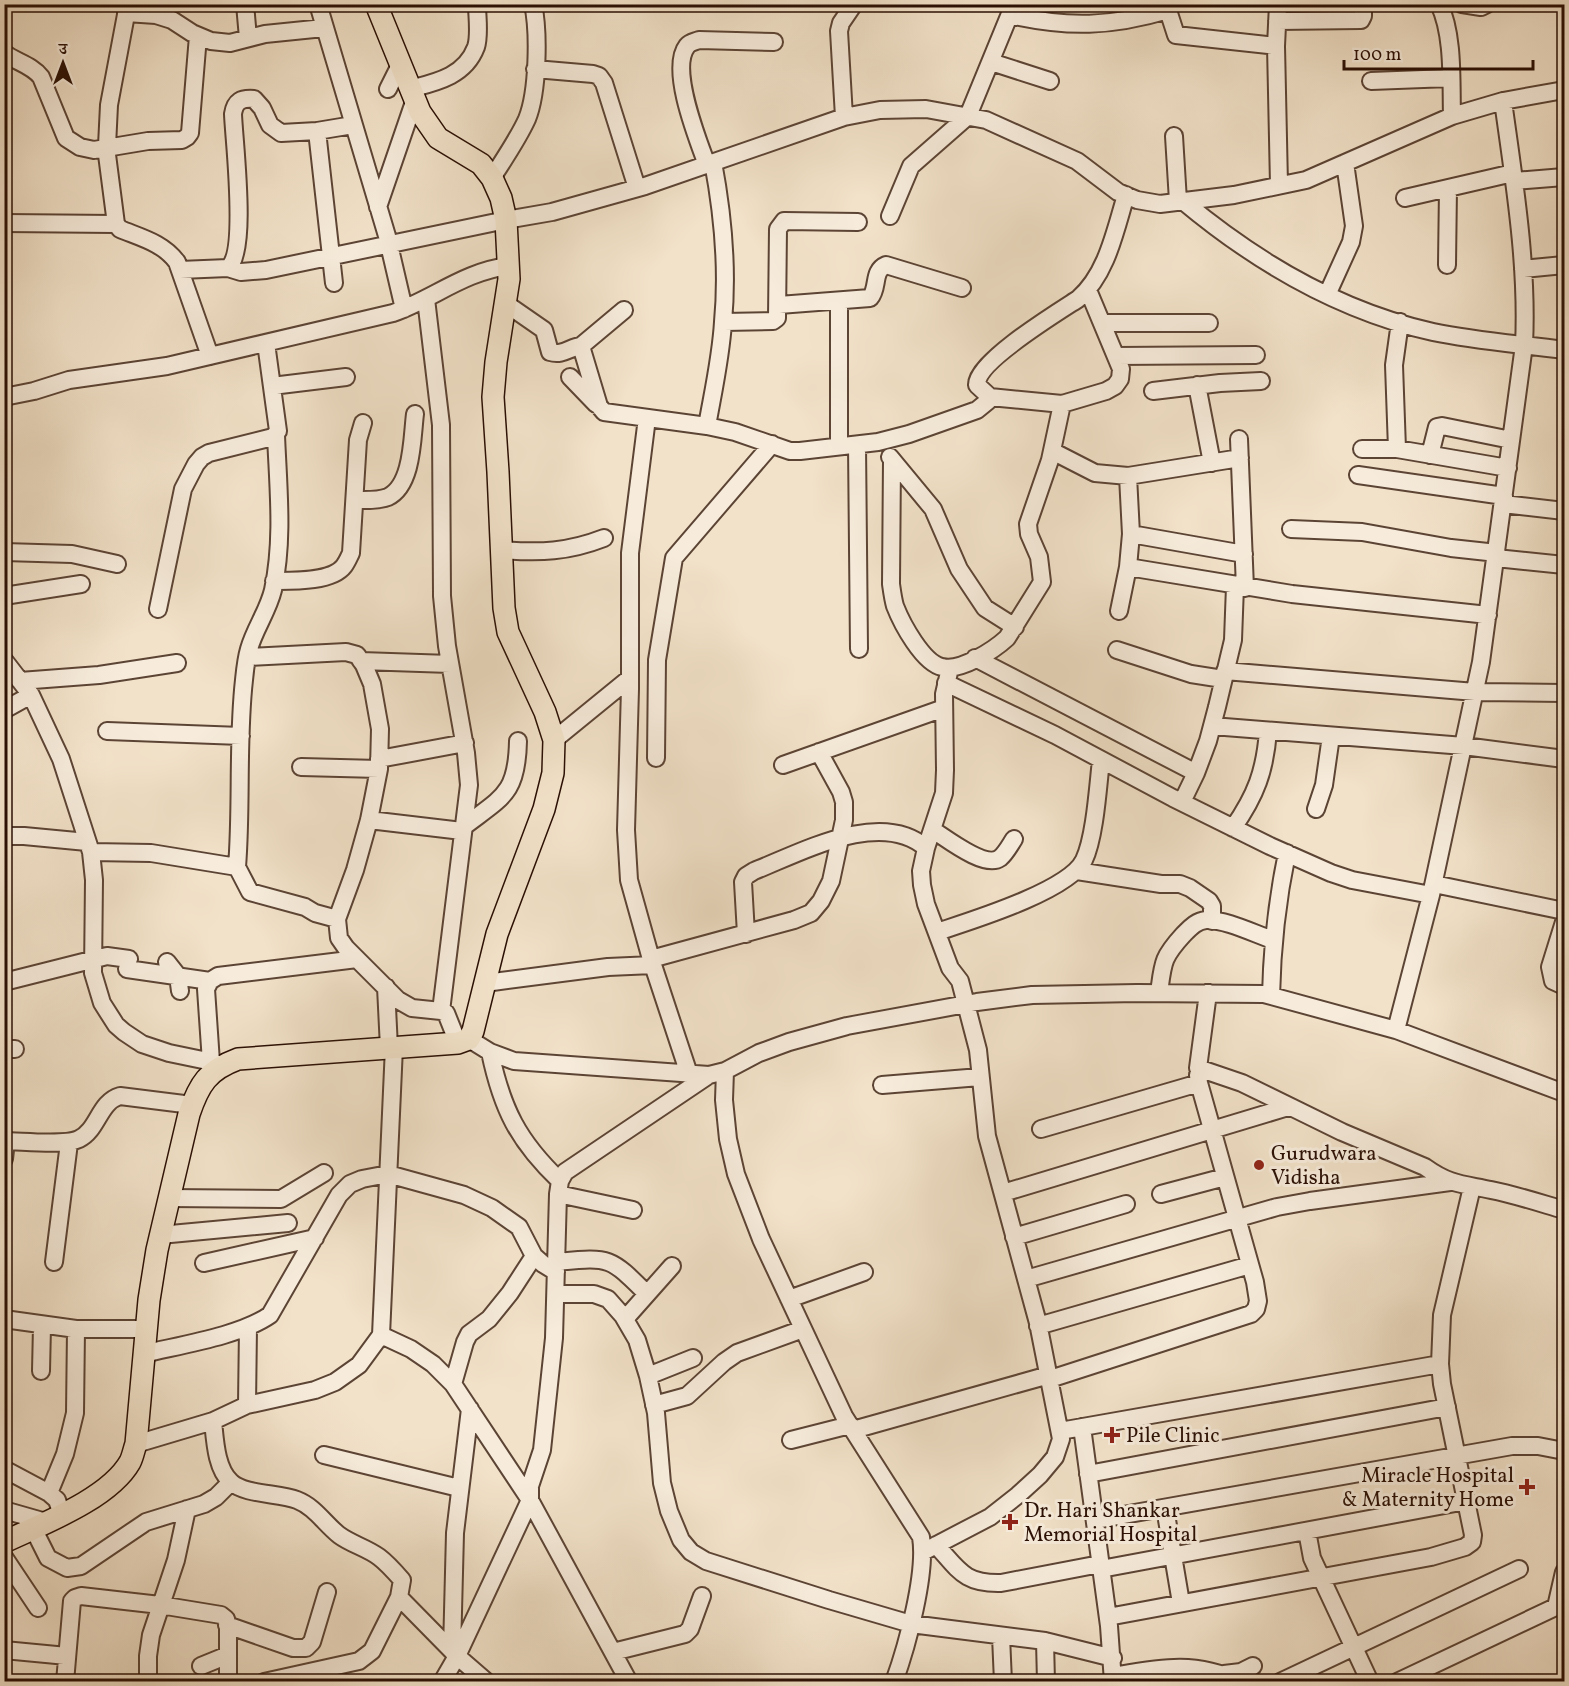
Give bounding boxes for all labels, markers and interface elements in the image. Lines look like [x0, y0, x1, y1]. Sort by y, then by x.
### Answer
north arrow [33, 33, 93, 93]
scale bar [1344, 33, 1533, 71]
text: उ [58, 39, 69, 61]
text: 100 m [1353, 43, 1402, 68]
place label: Gurudwara Vidisha [1271, 1140, 1377, 1193]
marker: Gurudwara Vidisha [1252, 1158, 1266, 1172]
place label: Pile Clinic [1126, 1422, 1220, 1451]
marker: Pile Clinic [1103, 1426, 1121, 1444]
place label: Miracle Hospital & Maternity Home [1342, 1462, 1514, 1515]
marker: Miracle Hospital & Maternity Home [1518, 1478, 1536, 1496]
place label: Dr. Hari Shankar Memorial Hospital [1024, 1497, 1197, 1550]
marker: Dr. Hari Shankar Memorial Hospital [1001, 1513, 1019, 1531]

